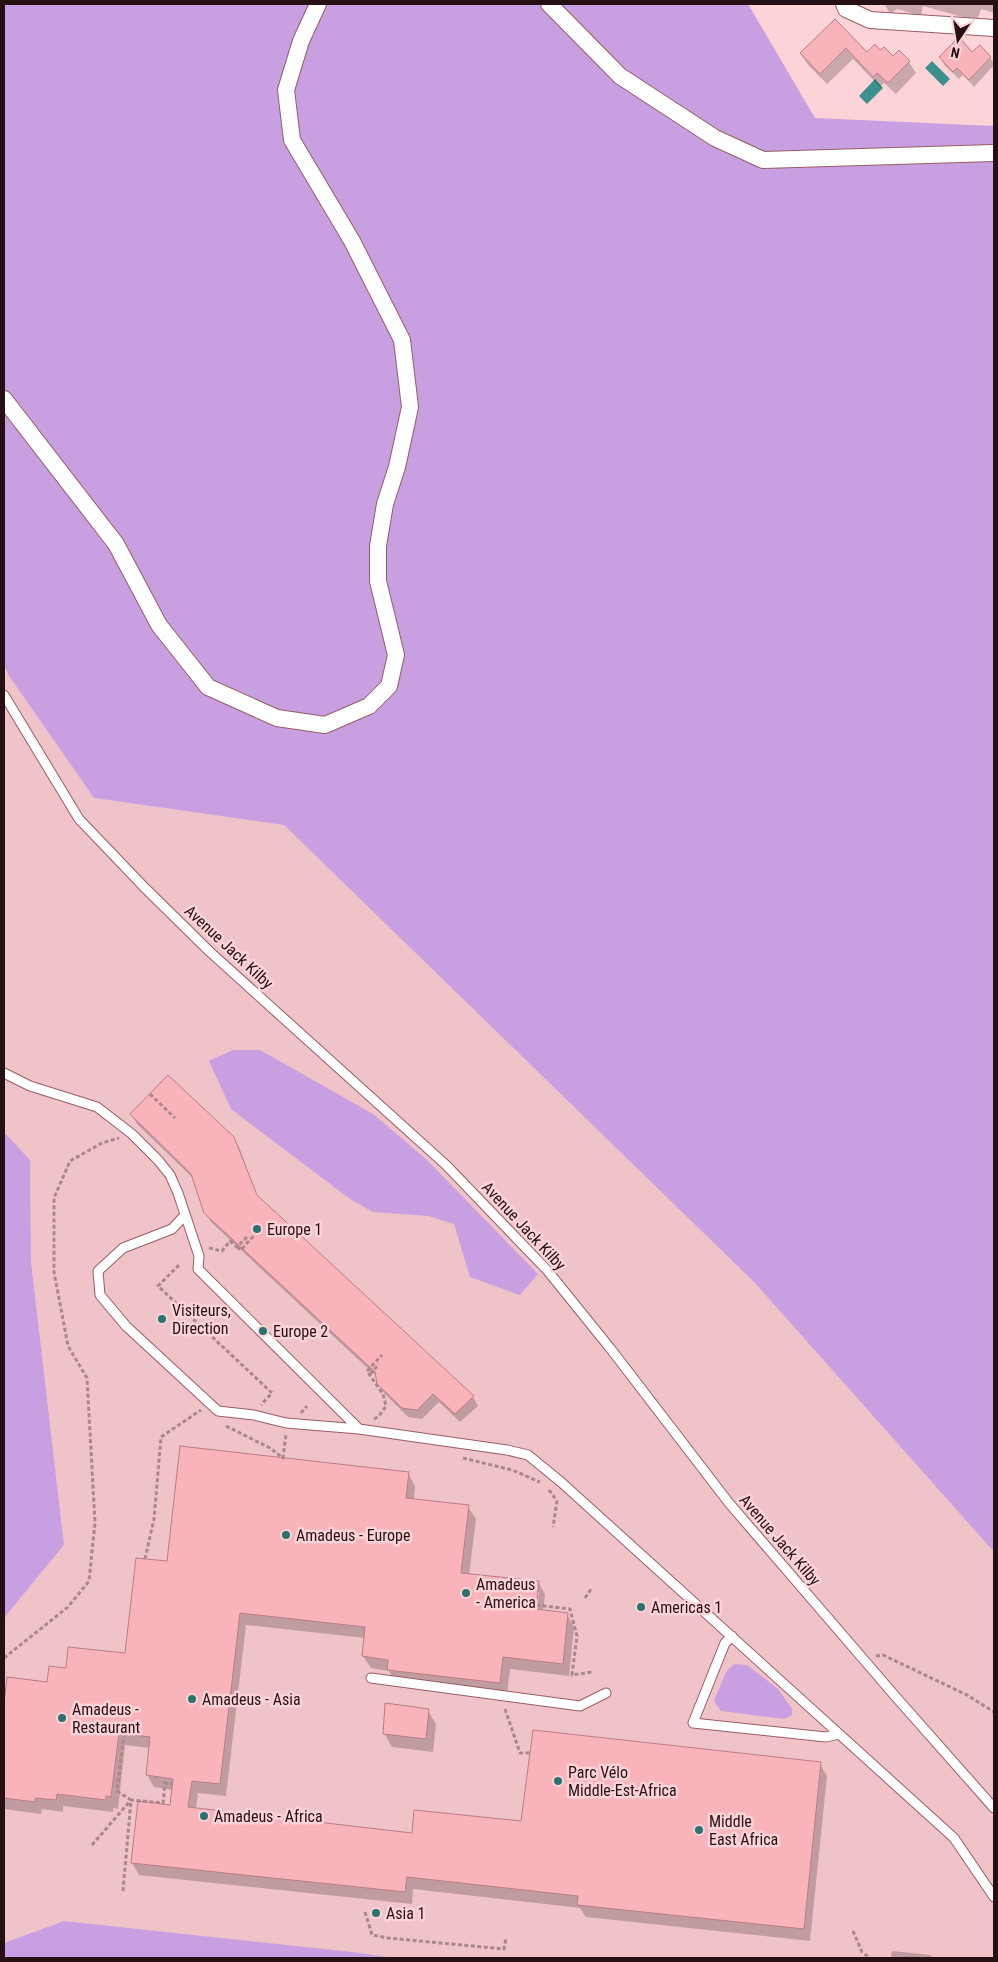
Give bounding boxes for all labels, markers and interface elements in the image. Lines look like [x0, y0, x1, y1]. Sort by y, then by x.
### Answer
north arrow [933, 15, 983, 65]
text: N [949, 44, 961, 61]
street label: Avenue Jack Kilby [181, 901, 277, 993]
street label: Avenue Jack Kilby [478, 1178, 570, 1274]
place label: Europe 1 [267, 1220, 322, 1239]
marker: Europe 1 [251, 1223, 263, 1235]
place label: Visiteurs, Direction [172, 1301, 231, 1338]
marker: Visiteurs, Direction [156, 1313, 168, 1325]
place label: Europe 2 [273, 1322, 328, 1341]
marker: Europe 2 [257, 1325, 269, 1337]
street label: Avenue Jack Kilby [735, 1491, 825, 1589]
place label: Amadeus - Europe [296, 1526, 410, 1545]
marker: Amadeus - Europe [280, 1529, 292, 1541]
place label: Amadeus - America [476, 1575, 536, 1612]
marker: Amadeus - America [460, 1587, 472, 1599]
place label: Americas 1 [651, 1598, 722, 1617]
marker: Americas 1 [635, 1601, 647, 1613]
place label: Amadeus - Asia [202, 1690, 301, 1709]
marker: Amadeus - Asia [186, 1693, 198, 1705]
place label: Amadeus - Restaurant [72, 1700, 140, 1737]
marker: Amadeus - Restaurant [56, 1712, 68, 1724]
place label: Parc Vélo Middle-Est-Africa [568, 1763, 677, 1800]
marker: Parc Vélo Middle-Est-Africa [552, 1775, 564, 1787]
place label: Amadeus - Africa [214, 1807, 323, 1826]
marker: Amadeus - Africa [198, 1810, 210, 1822]
place label: Middle East Africa [709, 1812, 778, 1849]
marker: Middle East Africa [693, 1824, 705, 1836]
place label: Asia 1 [386, 1904, 425, 1923]
marker: Asia 1 [370, 1907, 382, 1919]

